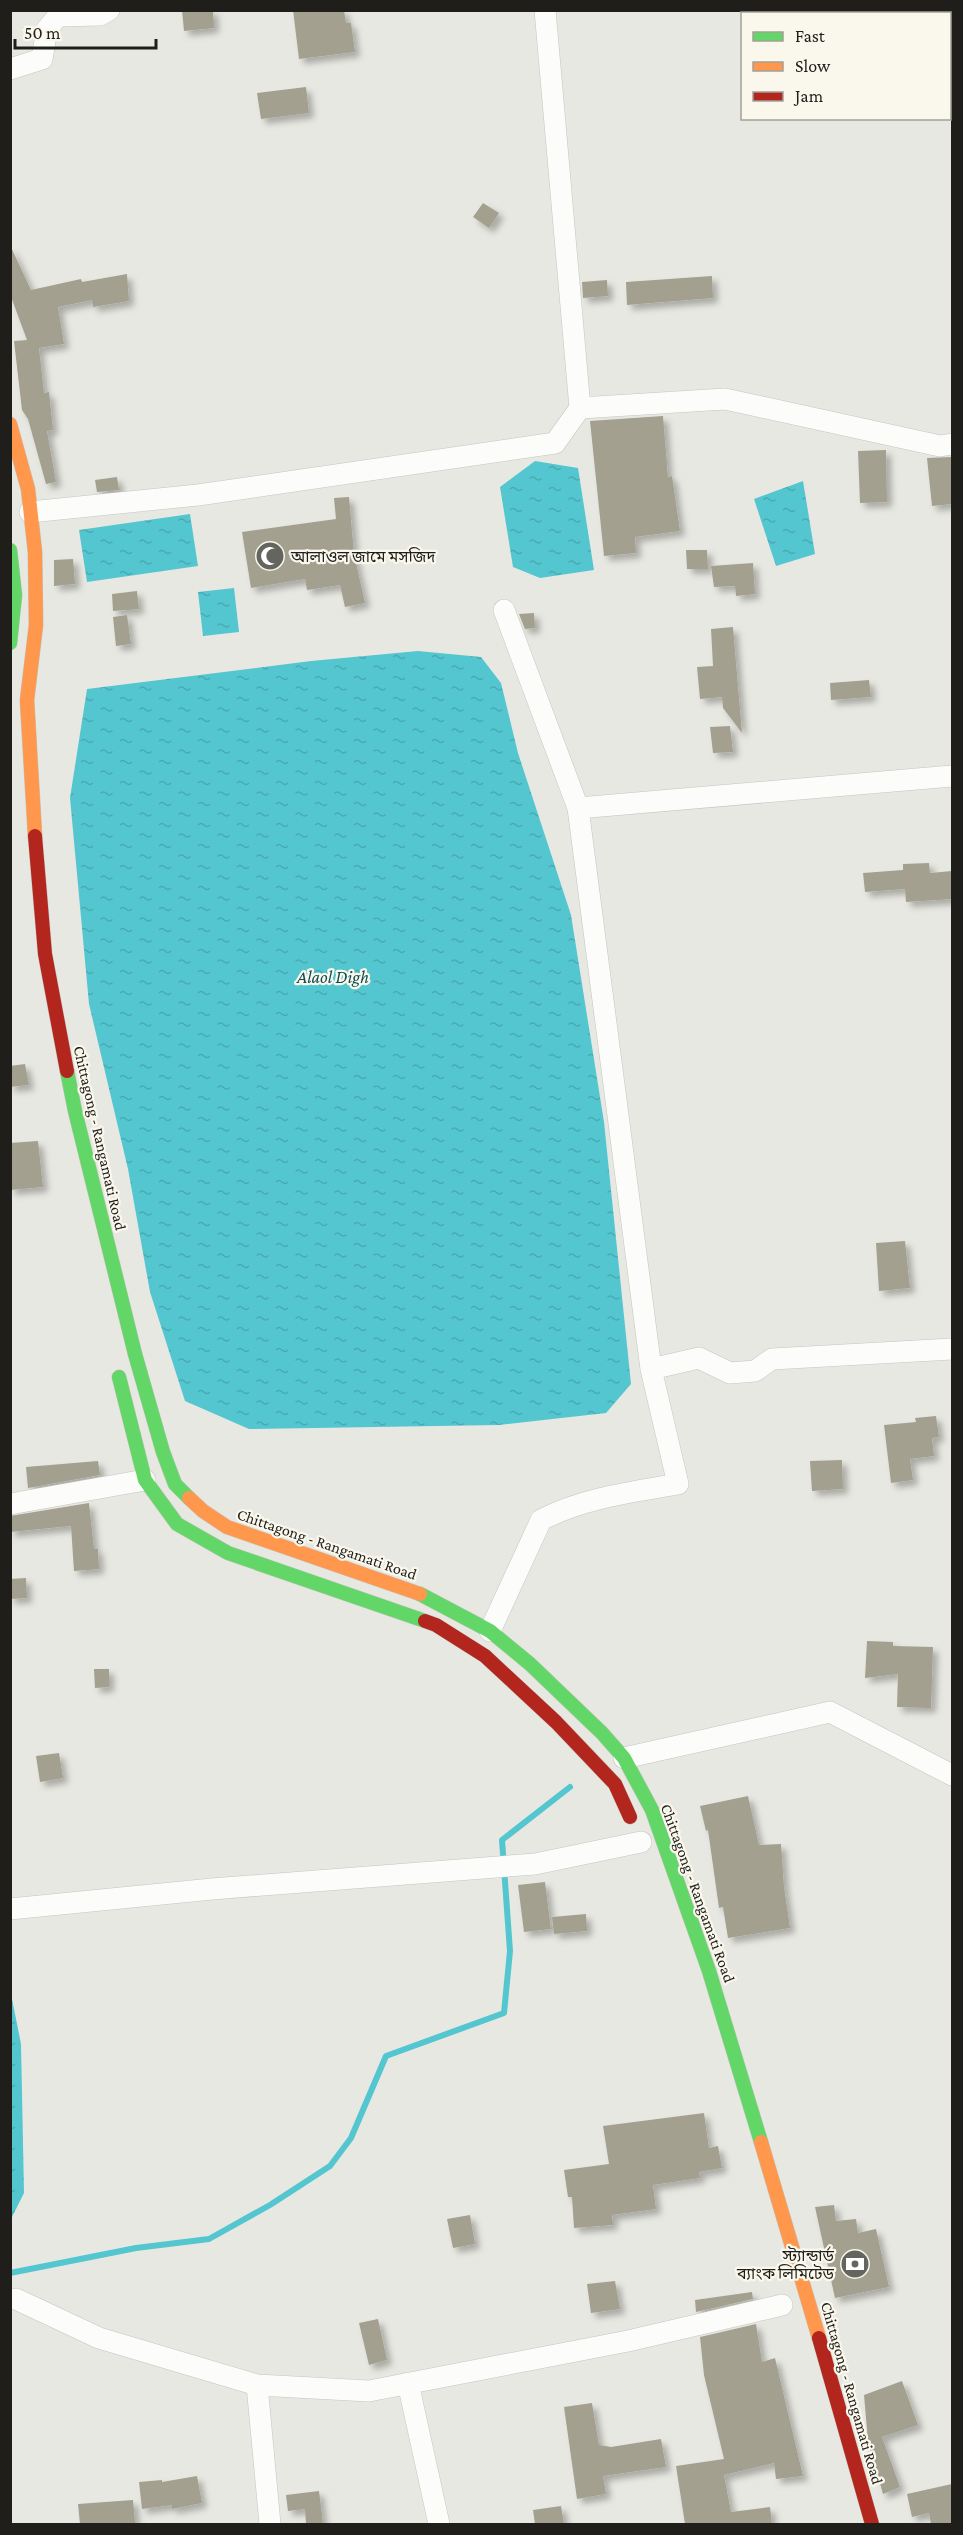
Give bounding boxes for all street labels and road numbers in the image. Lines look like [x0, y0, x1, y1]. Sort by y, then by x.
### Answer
street label: Chittagong - Rangamati Road [69, 1044, 130, 1233]
street label: Chittagong - Rangamati Road [235, 1505, 420, 1584]
street label: Chittagong - Rangamati Road [657, 1801, 738, 1986]
street label: Chittagong - Rangamati Road [817, 2300, 886, 2487]

